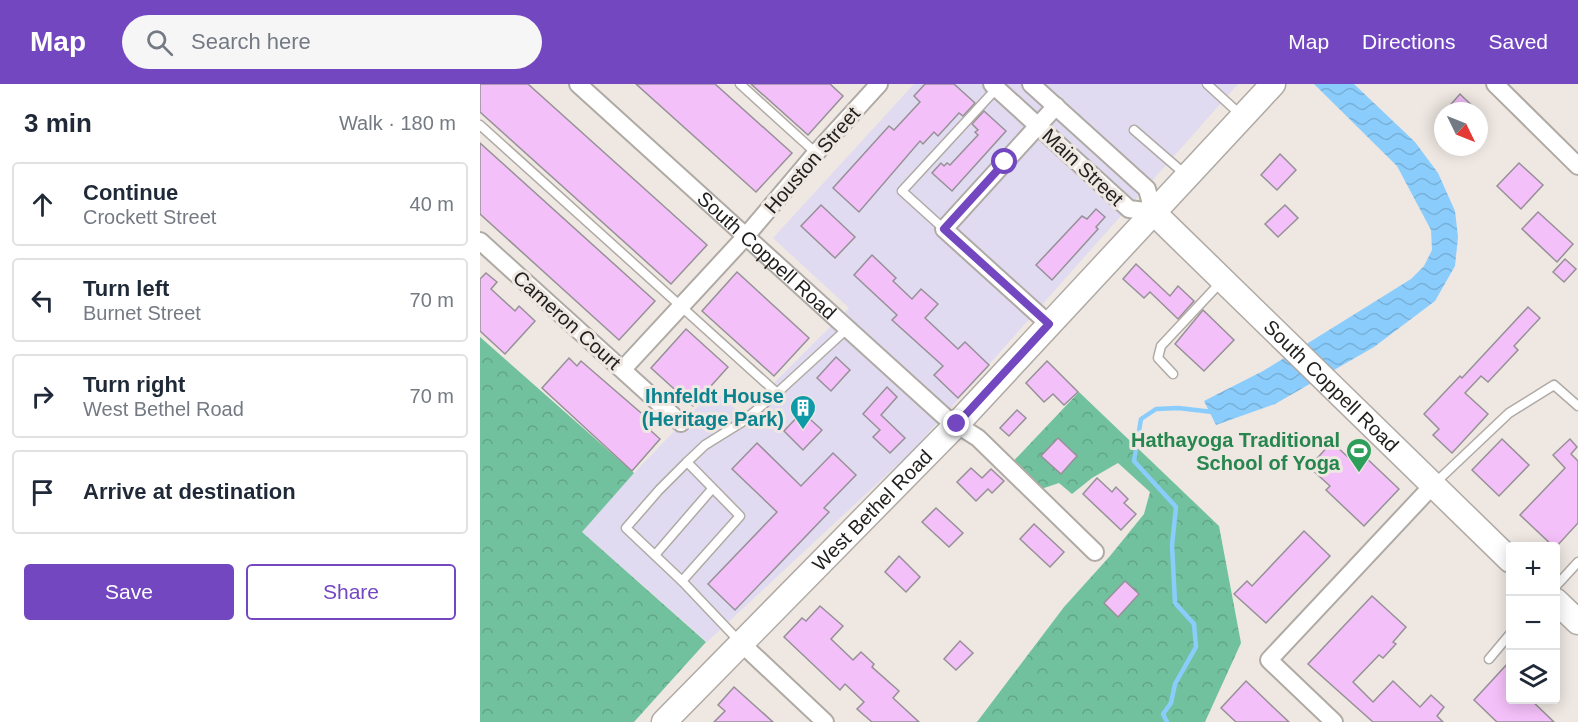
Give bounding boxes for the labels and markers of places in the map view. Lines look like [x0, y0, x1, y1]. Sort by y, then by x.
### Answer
place label: Ihnfeldt House (Heritage Park) [642, 385, 784, 430]
building icon: Ihnfeldt House (Heritage Park) [788, 393, 818, 431]
place label: Hathayoga Traditional School of Yoga [1131, 429, 1341, 474]
sports icon: Hathayoga Traditional School of Yoga [1344, 436, 1374, 474]

